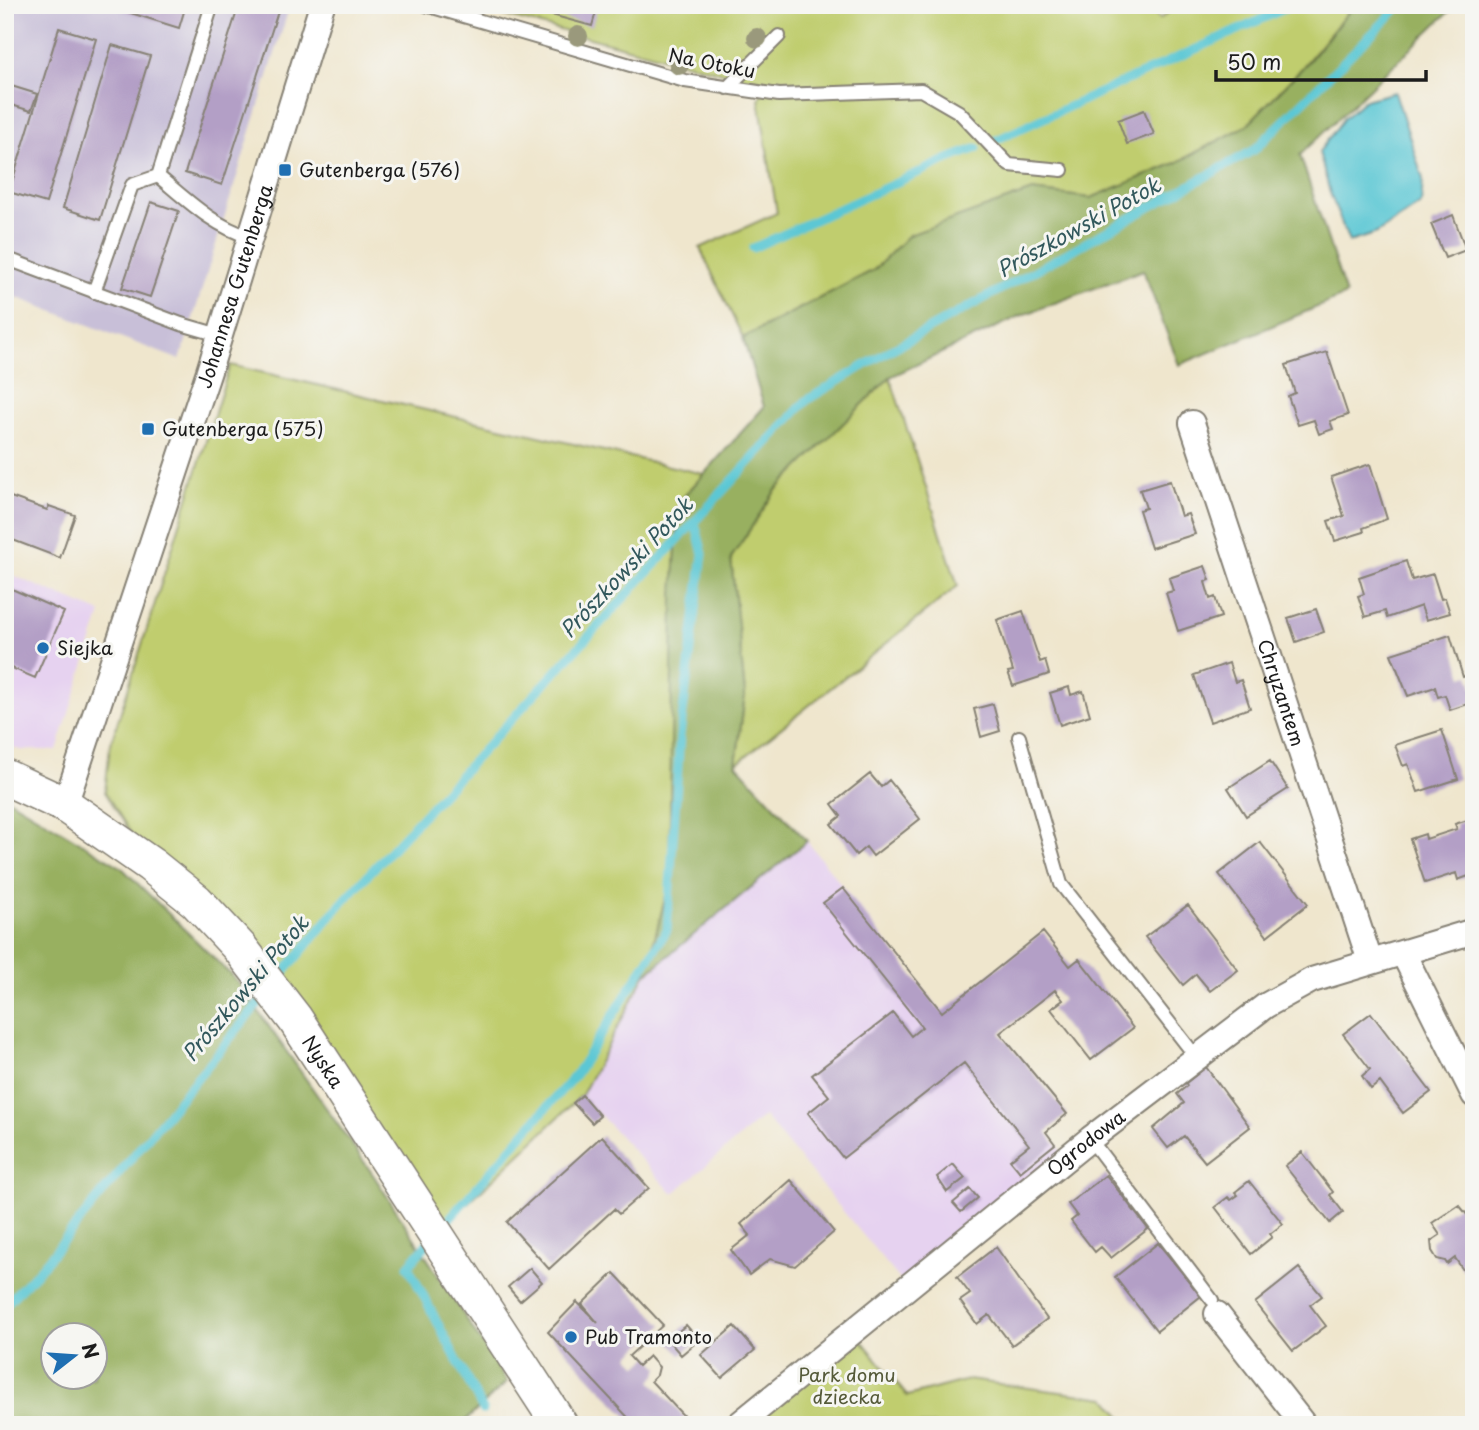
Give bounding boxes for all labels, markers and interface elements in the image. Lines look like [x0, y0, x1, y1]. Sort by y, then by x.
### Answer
scale bar [1216, 38, 1426, 82]
street label: Na Otoku [666, 40, 758, 84]
text: 50 m [1227, 45, 1281, 77]
place label: Gutenberga (576) [299, 155, 460, 183]
marker: Gutenberga (576) [277, 162, 293, 178]
water label: Prószkowski Potok [990, 167, 1167, 285]
street label: Johannesa Gutenberga [189, 180, 279, 391]
place label: Gutenberga (575) [162, 414, 324, 442]
marker: Gutenberga (575) [140, 421, 156, 437]
water label: Prószkowski Potok [551, 488, 700, 644]
place label: Siejka [57, 633, 113, 661]
street label: Chryzantem [1251, 635, 1313, 750]
marker: Siejka [35, 640, 51, 656]
water label: Prószkowski Potok [173, 907, 316, 1068]
street label: Nyska [296, 1029, 351, 1093]
street label: Ogrodowa [1040, 1102, 1131, 1182]
north arrow [38, 1322, 108, 1392]
place label: Pub Tramonto [585, 1322, 712, 1350]
marker: Pub Tramonto [563, 1329, 579, 1345]
text: N [76, 1339, 107, 1362]
park label: Park domu dziecka [798, 1360, 896, 1410]

